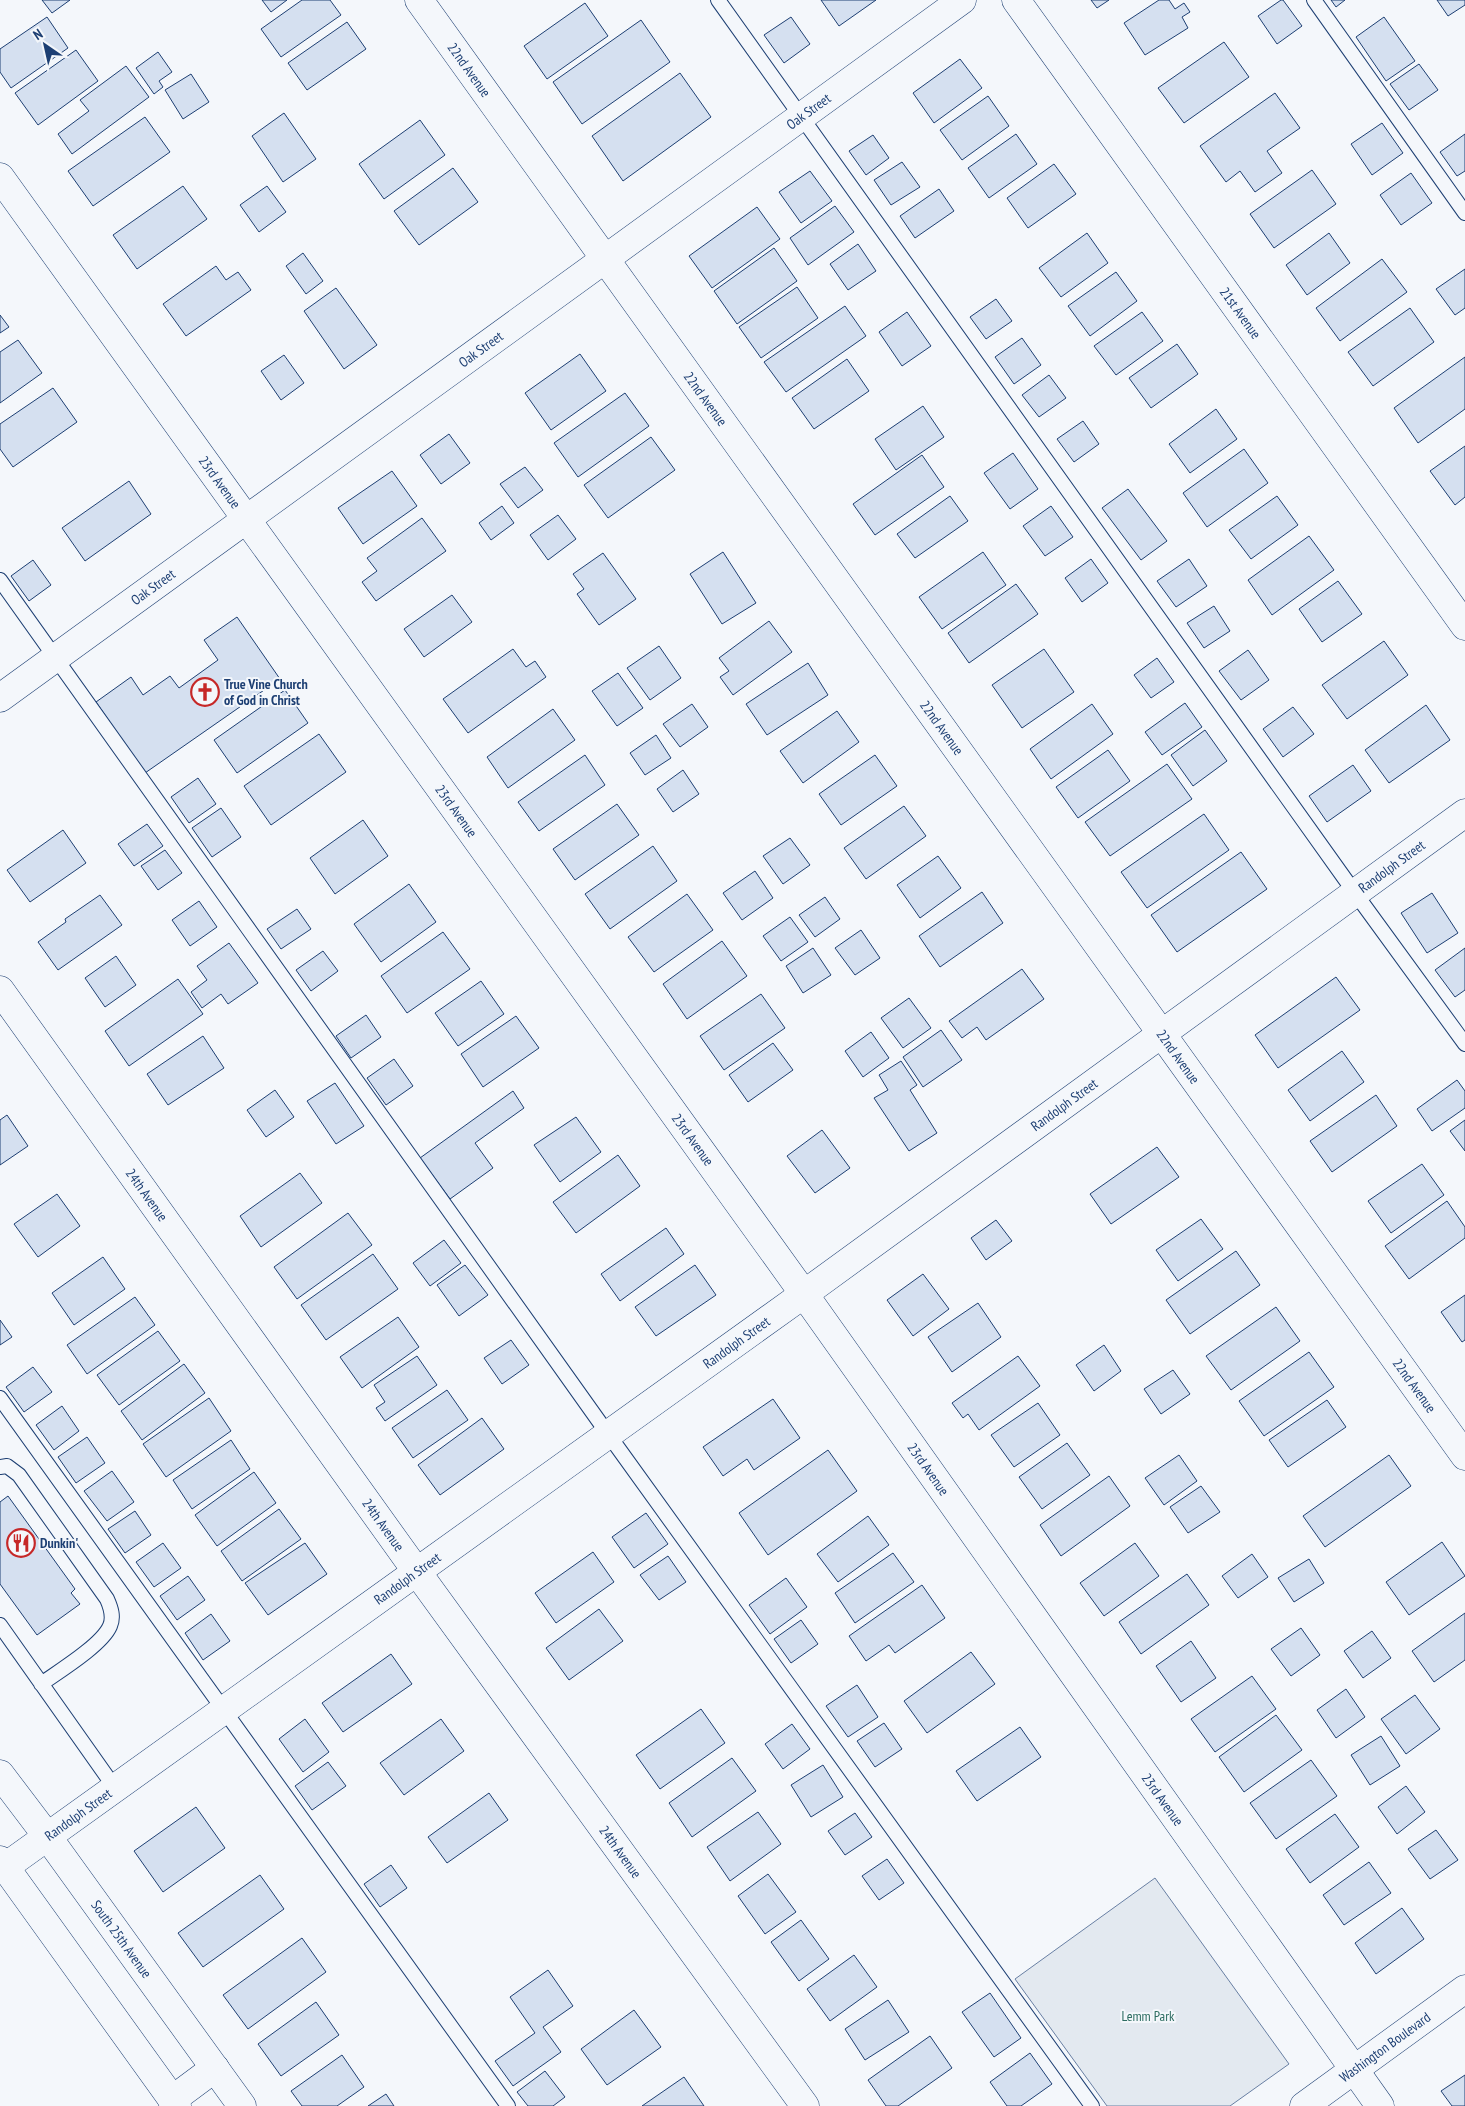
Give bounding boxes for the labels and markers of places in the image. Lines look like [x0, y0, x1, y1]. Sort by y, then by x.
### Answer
place label: True Vine Church of God in Christ [224, 675, 308, 709]
church icon: True Vine Church of God in Christ [190, 677, 220, 707]
restaurant icon: Dunkin' [6, 1528, 36, 1558]
place label: Dunkin' [40, 1534, 78, 1552]

